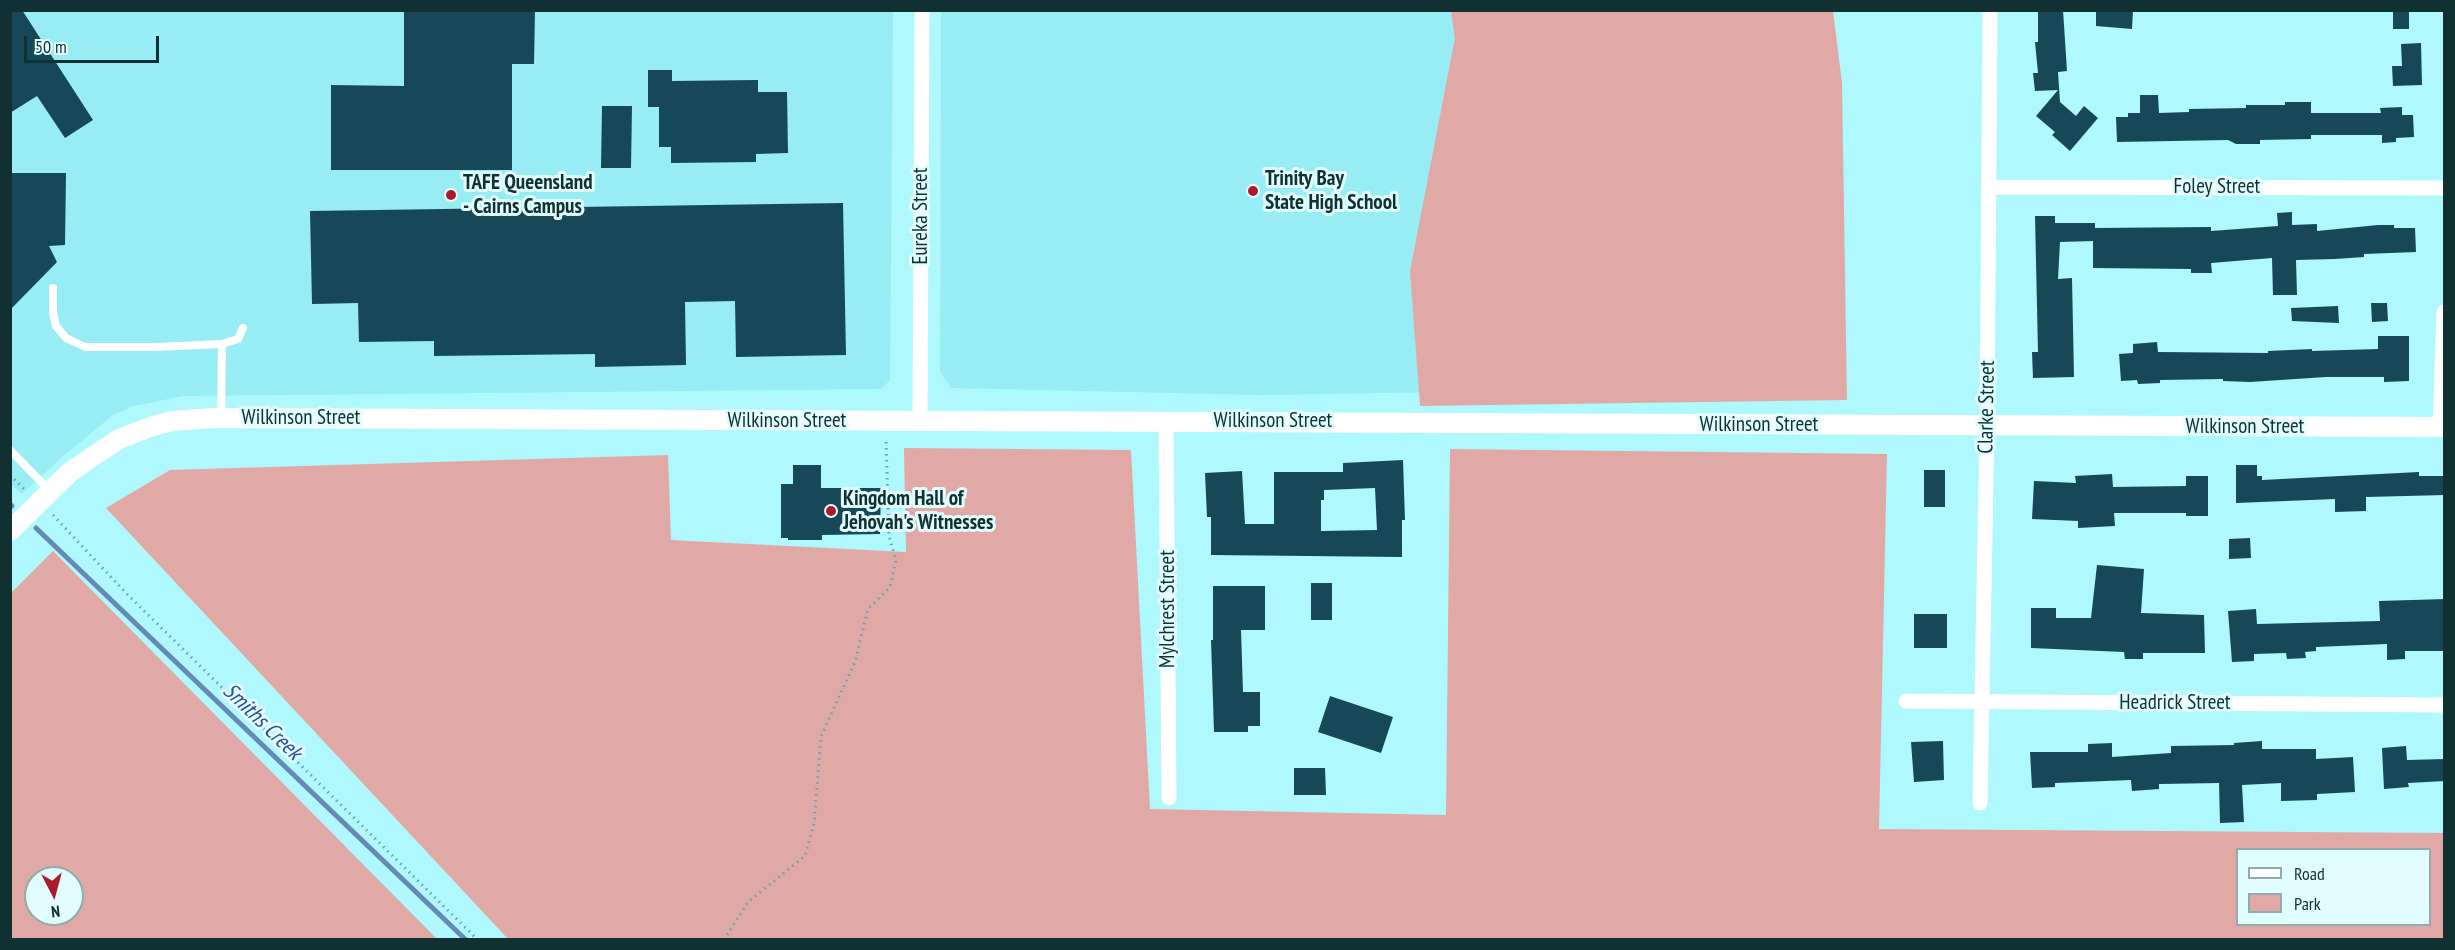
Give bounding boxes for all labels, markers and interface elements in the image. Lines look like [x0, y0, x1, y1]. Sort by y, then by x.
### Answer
scale bar [27, 24, 162, 62]
text: 50 m [35, 35, 67, 58]
place label: Trinity Bay State High School [1265, 166, 1397, 216]
street label: Eureka Street [908, 167, 934, 265]
place label: TAFE Queensland - Cairns Campus [463, 170, 593, 220]
street label: Foley Street [2174, 174, 2260, 200]
marker: Trinity Bay State High School [1246, 184, 1260, 198]
marker: TAFE Queensland - Cairns Campus [444, 188, 458, 202]
street label: Clarke Street [1974, 360, 2000, 454]
street label: Wilkinson Street [242, 405, 360, 431]
street label: Wilkinson Street [728, 408, 846, 434]
street label: Wilkinson Street [1214, 408, 1332, 434]
street label: Wilkinson Street [1700, 412, 1818, 438]
street label: Wilkinson Street [2186, 414, 2304, 440]
place label: Kingdom Hall of Jehovah's Witnesses [843, 486, 993, 536]
marker: Kingdom Hall of Jehovah's Witnesses [824, 504, 838, 518]
street label: Mylchrest Street [1155, 550, 1181, 668]
water label: Smiths Creek [217, 678, 307, 766]
street label: Headrick Street [2119, 690, 2231, 716]
legend [2236, 848, 2431, 926]
text: Road [2294, 862, 2325, 885]
north arrow [24, 866, 84, 926]
text: Park [2294, 892, 2321, 915]
text: N [50, 902, 61, 922]

